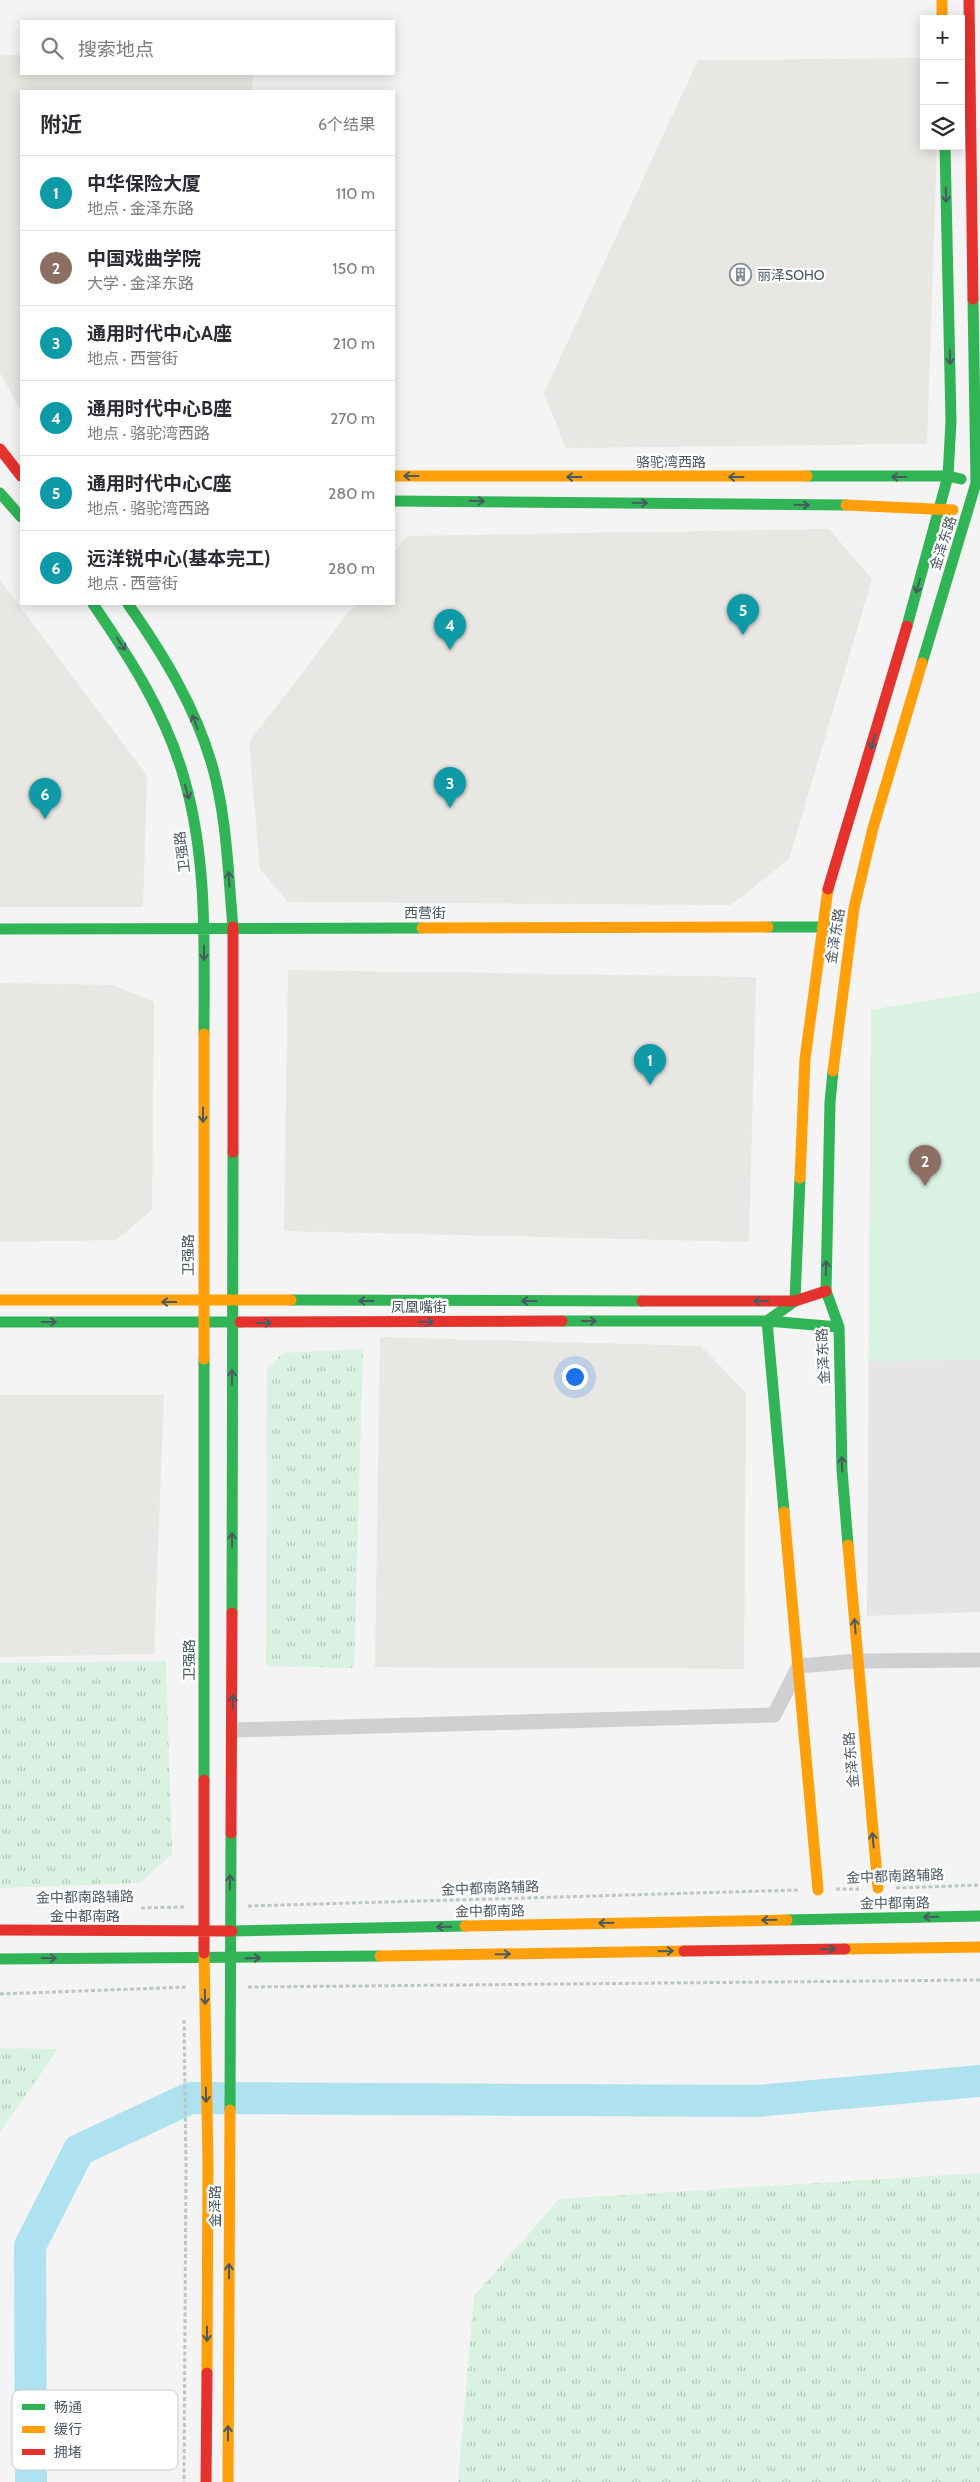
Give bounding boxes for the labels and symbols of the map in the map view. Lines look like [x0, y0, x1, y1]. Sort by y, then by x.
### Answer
one-way arrow [941, 186, 951, 203]
building icon: 丽泽SOHO [729, 263, 753, 287]
place label: 丽泽SOHO [757, 266, 825, 284]
one-way arrow [945, 349, 955, 365]
street label: 骆驼湾西路 [636, 453, 706, 471]
one-way arrow [404, 471, 420, 481]
one-way arrow [566, 472, 582, 482]
one-way arrow [729, 472, 745, 482]
one-way arrow [891, 472, 908, 482]
one-way arrow [469, 496, 485, 506]
one-way arrow [632, 498, 648, 508]
one-way arrow [794, 500, 810, 510]
street label: 金泽东路 [926, 514, 960, 572]
one-way arrow [913, 578, 923, 594]
pin: 5 [727, 594, 759, 635]
pin: 4 [434, 609, 466, 650]
one-way arrow [116, 637, 126, 651]
one-way arrow [190, 714, 199, 730]
one-way arrow [867, 734, 877, 750]
pin: 3 [434, 767, 466, 808]
pin: 6 [29, 778, 61, 819]
one-way arrow [183, 783, 193, 799]
street label: 卫强路 [171, 830, 193, 874]
one-way arrow [224, 872, 233, 888]
street label: 西营街 [404, 904, 446, 922]
street label: 金泽东路 [822, 907, 848, 965]
one-way arrow [199, 944, 209, 961]
pin: 1 [634, 1044, 666, 1085]
one-way arrow [198, 1107, 208, 1123]
pin: 2 [909, 1145, 941, 1186]
street label: 卫强路 [179, 1234, 197, 1276]
one-way arrow [822, 1261, 831, 1277]
one-way arrow [521, 1296, 537, 1306]
one-way arrow [753, 1296, 770, 1306]
one-way arrow [161, 1297, 177, 1306]
one-way arrow [358, 1297, 374, 1306]
street label: 凤凰嘴街 [391, 1298, 447, 1316]
one-way arrow [580, 1316, 596, 1326]
one-way arrow [418, 1317, 434, 1327]
one-way arrow [40, 1318, 56, 1327]
one-way arrow [255, 1318, 271, 1328]
street label: 金泽东路 [813, 1328, 833, 1384]
your location [562, 1364, 588, 1390]
one-way arrow [227, 1369, 237, 1386]
one-way arrow [837, 1456, 847, 1472]
one-way arrow [227, 1532, 237, 1548]
one-way arrow [850, 1618, 859, 1634]
street label: 卫强路 [180, 1639, 198, 1681]
one-way arrow [228, 1694, 238, 1710]
street label: 金泽东路 [840, 1731, 862, 1789]
one-way arrow [869, 1832, 878, 1848]
street label: 金中都南路辅路 [846, 1865, 944, 1887]
one-way arrow [225, 1874, 235, 1890]
street label: 金中都南路辅路 [441, 1877, 539, 1899]
street label: 金中都南路辅路 [36, 1887, 134, 1907]
street label: 金中都南路 [860, 1893, 930, 1913]
street label: 金中都南路 [455, 1901, 525, 1921]
street label: 金中都南路 [50, 1907, 120, 1925]
one-way arrow [924, 1912, 940, 1922]
one-way arrow [761, 1915, 778, 1925]
one-way arrow [599, 1919, 615, 1928]
one-way arrow [436, 1922, 452, 1931]
one-way arrow [820, 1944, 836, 1954]
one-way arrow [657, 1947, 673, 1956]
one-way arrow [494, 1949, 511, 1959]
one-way arrow [40, 1953, 56, 1963]
one-way arrow [245, 1953, 261, 1962]
one-way arrow [200, 1989, 209, 2005]
one-way arrow [202, 2087, 211, 2103]
street label: 金泽路 [206, 2185, 224, 2227]
one-way arrow [224, 2263, 234, 2280]
one-way arrow [202, 2325, 212, 2341]
legend [12, 2390, 178, 2470]
text: 畅通 [54, 2398, 82, 2416]
text: 缓行 [54, 2420, 82, 2438]
one-way arrow [223, 2426, 233, 2442]
text: 拥堵 [54, 2443, 82, 2461]

